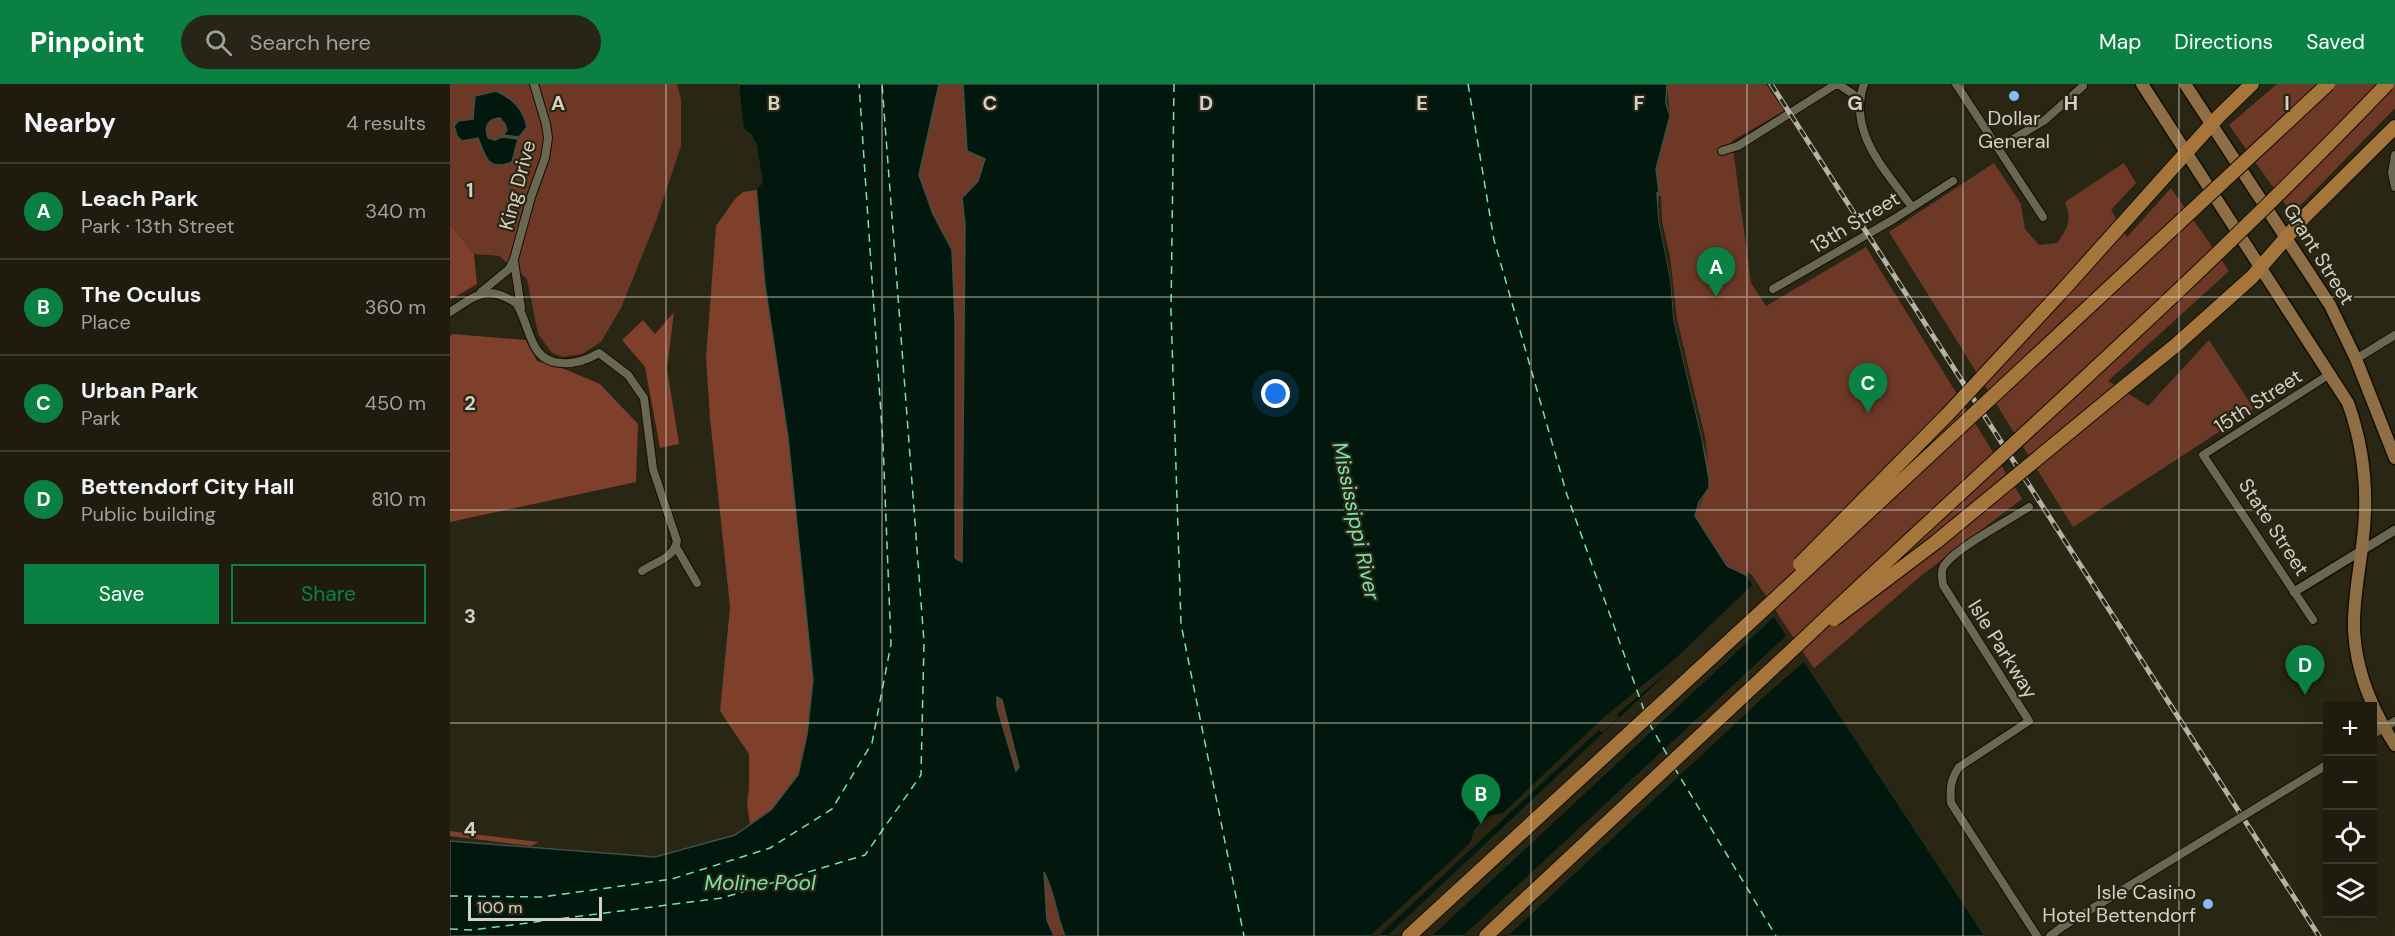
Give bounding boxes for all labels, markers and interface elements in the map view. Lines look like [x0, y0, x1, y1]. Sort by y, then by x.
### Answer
search box [181, 15, 601, 69]
text: Pinpoint [30, 24, 145, 61]
icon: search [202, 26, 235, 59]
text: Search here [250, 28, 371, 57]
text: Map [2099, 28, 2141, 56]
text: Directions [2174, 28, 2273, 56]
text: Saved [2306, 28, 2365, 56]
marker: Dollar General [2007, 89, 2021, 103]
text: A [551, 90, 565, 116]
text: B [768, 90, 780, 116]
text: C [983, 90, 997, 116]
text: D [1199, 90, 1213, 116]
text: E [1416, 90, 1428, 116]
text: F [1633, 90, 1645, 116]
text: G [1847, 90, 1863, 116]
text: H [2064, 90, 2078, 116]
text: I [2284, 90, 2290, 116]
place label: Dollar General [1978, 105, 2050, 154]
text: Nearby [24, 106, 116, 140]
text: 4 results [346, 110, 426, 136]
street label: King Drive [493, 137, 541, 233]
text: 1 [466, 177, 474, 203]
text: Leach Park [81, 184, 198, 213]
street label: 13th Street [1806, 185, 1904, 259]
text: A [36, 198, 51, 224]
text: 340 m [365, 198, 426, 224]
street label: Grant Street [2278, 198, 2361, 310]
text: Park · 13th Street [81, 213, 235, 239]
pin: A [1696, 248, 1736, 297]
text: The Oculus [81, 280, 201, 309]
text: B [37, 294, 50, 320]
text: 360 m [365, 294, 426, 320]
text: Place [81, 309, 131, 335]
street label: 15th Street [2209, 363, 2307, 439]
pin: C [1848, 364, 1888, 413]
text: Urban Park [81, 376, 199, 405]
your location [1261, 379, 1290, 408]
text: C [36, 390, 51, 416]
text: 450 m [365, 390, 426, 416]
text: 2 [464, 390, 476, 416]
text: Park [81, 405, 121, 431]
water label: Mississippi River [1326, 439, 1387, 604]
text: Bettendorf City Hall [81, 472, 294, 501]
street label: State Street [2233, 473, 2315, 581]
text: D [36, 486, 51, 512]
text: 810 m [371, 486, 426, 512]
text: Public building [81, 501, 216, 527]
button: Save [24, 564, 219, 624]
button: Share [231, 564, 426, 624]
street label: Isle Parkway [1962, 595, 2044, 703]
text: 3 [464, 603, 476, 629]
pin: D [2286, 646, 2324, 695]
map controls [2323, 702, 2377, 918]
button: + [2323, 702, 2377, 756]
button: − [2323, 756, 2377, 810]
pin: B [1462, 774, 1500, 824]
button: locate [2323, 810, 2377, 864]
text: 4 [464, 816, 477, 842]
button: layers [2323, 864, 2377, 918]
water label: Moline Pool [704, 869, 816, 897]
place label: Isle Casino Hotel Bettendorf [2042, 879, 2196, 928]
scale bar [468, 894, 602, 922]
text: 100 m [477, 897, 522, 918]
marker: Isle Casino Hotel Bettendorf [2201, 897, 2215, 911]

